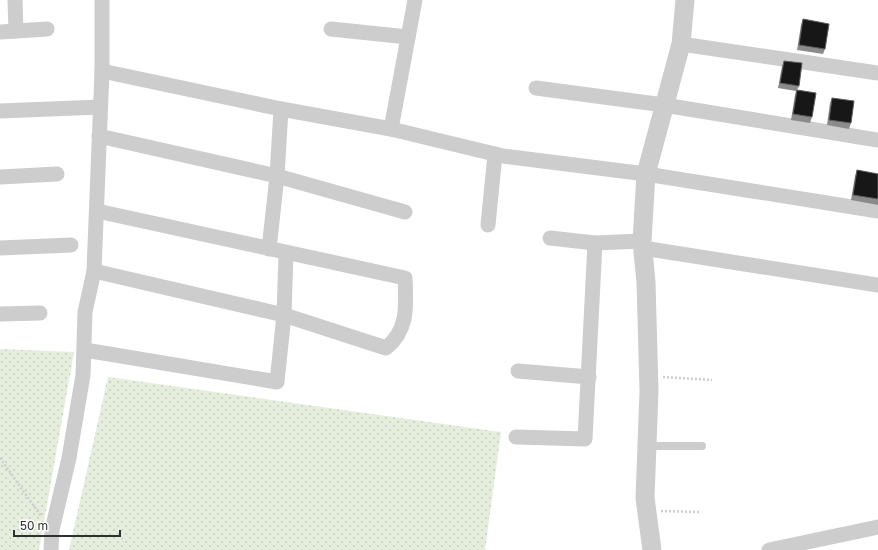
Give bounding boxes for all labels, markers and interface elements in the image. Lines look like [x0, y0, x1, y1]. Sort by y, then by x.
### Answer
scale bar [14, 512, 120, 538]
text: 50 m [20, 518, 48, 533]

